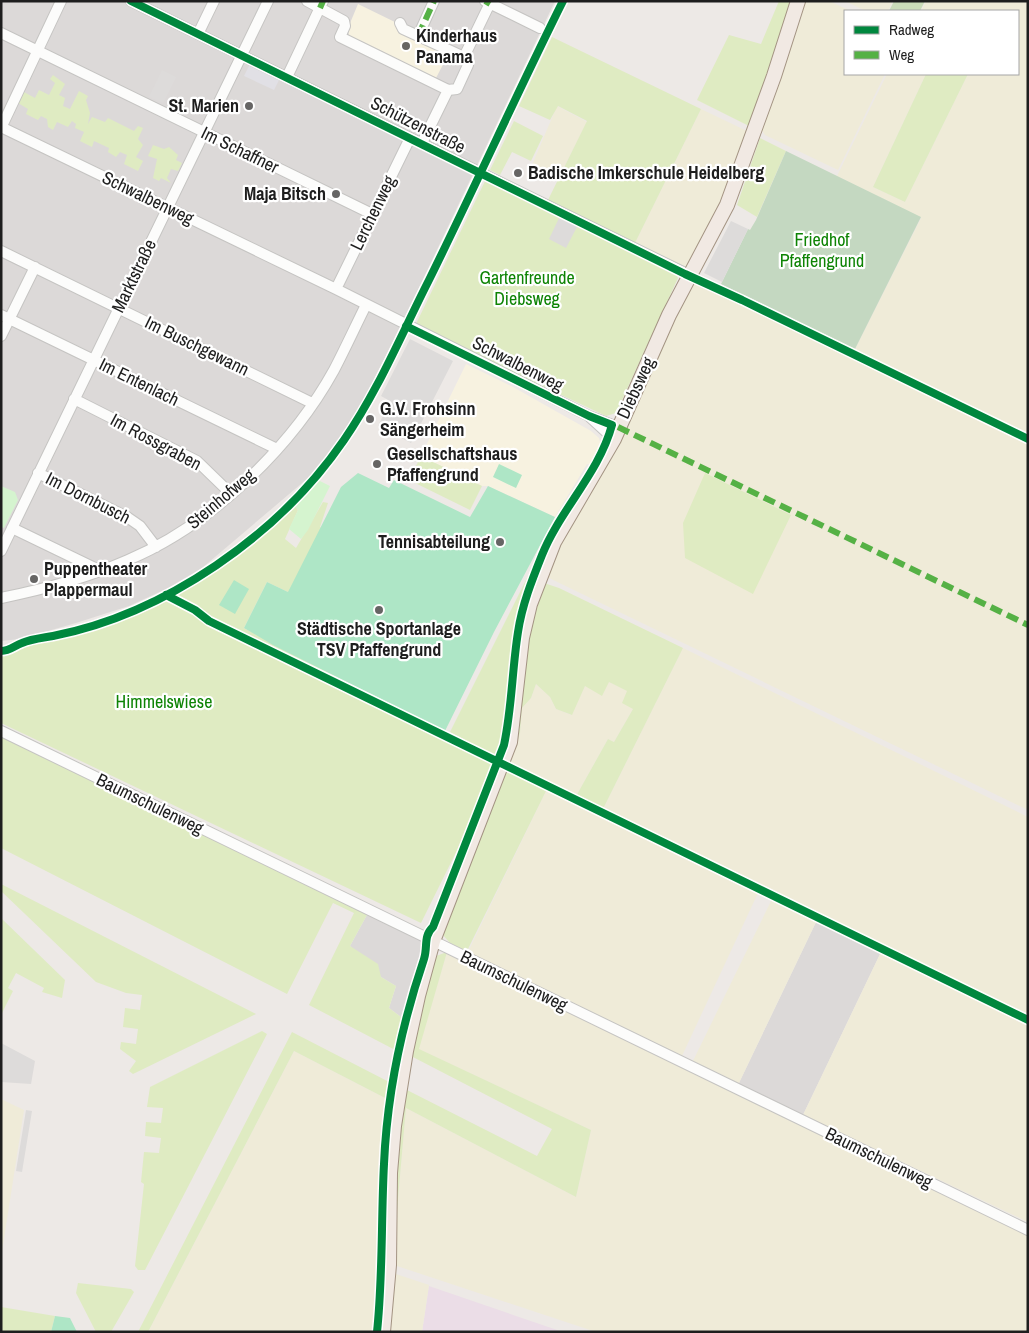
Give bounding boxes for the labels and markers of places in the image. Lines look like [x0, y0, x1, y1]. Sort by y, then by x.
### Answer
place label: Kinderhaus Panama [416, 23, 497, 69]
marker: Kinderhaus Panama [400, 40, 412, 52]
place label: St. Marien [168, 93, 239, 118]
marker: St. Marien [243, 100, 255, 112]
place label: Badische Imkerschule Heidelberg [528, 160, 764, 185]
marker: Badische Imkerschule Heidelberg [512, 167, 524, 179]
place label: Maja Bitsch [244, 181, 326, 206]
marker: Maja Bitsch [330, 188, 342, 200]
place label: G.V. Frohsinn Sängerheim [380, 396, 475, 442]
marker: G.V. Frohsinn Sängerheim [364, 413, 376, 425]
place label: Gesellschaftshaus Pfaffengrund [387, 441, 517, 487]
marker: Gesellschaftshaus Pfaffengrund [371, 458, 383, 470]
place label: Tennisabteilung [378, 529, 490, 554]
marker: Tennisabteilung [494, 536, 506, 548]
place label: Puppentheater Plappermaul [44, 556, 148, 602]
marker: Puppentheater Plappermaul [28, 573, 40, 585]
marker: Städtische Sportanlage TSV Pfaffengrund [373, 604, 385, 616]
place label: Städtische Sportanlage TSV Pfaffengrund [297, 616, 461, 662]

